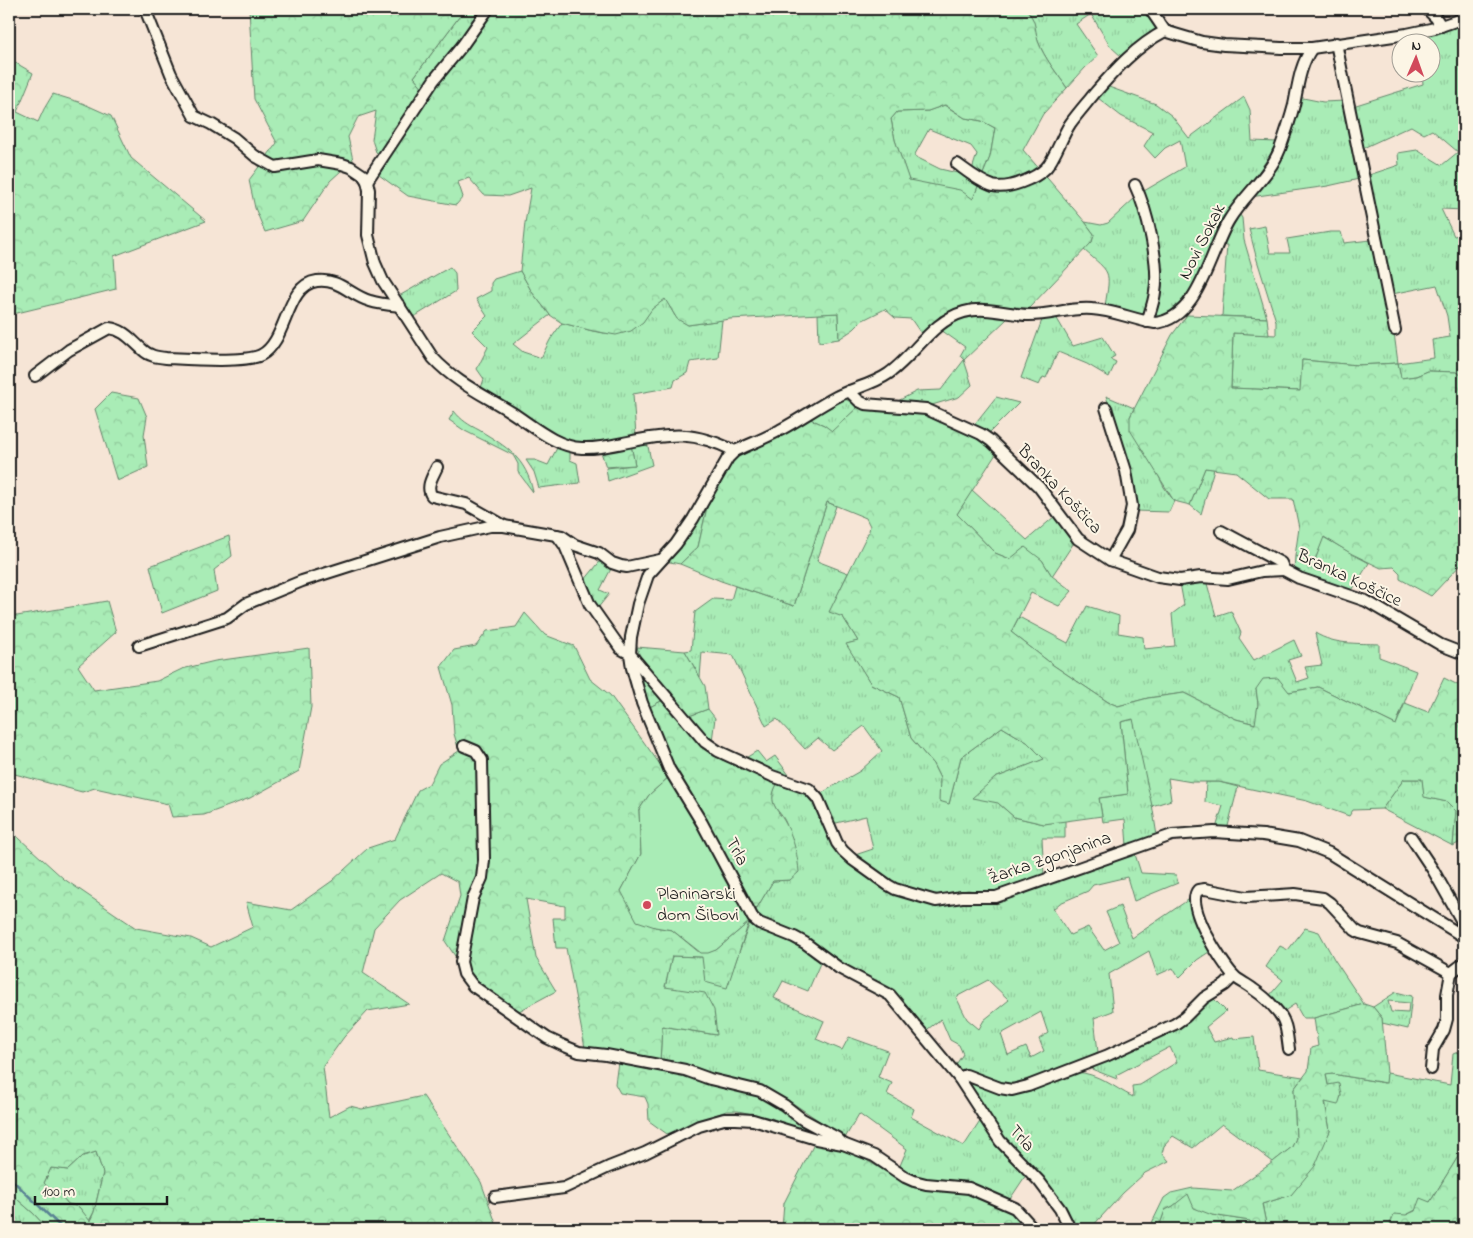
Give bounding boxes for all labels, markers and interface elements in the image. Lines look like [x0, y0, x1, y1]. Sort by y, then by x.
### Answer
north arrow [1390, 32, 1440, 82]
text: N [1411, 36, 1421, 57]
street label: Novi Sokak [1173, 199, 1233, 284]
street label: Branka Koščica [1010, 438, 1108, 541]
street label: Branka Koščice [1291, 543, 1407, 615]
street label: Žarka Zgonjanina [985, 826, 1115, 893]
street label: Trla [718, 833, 754, 871]
place label: Planinarski dom Šibovi [657, 882, 739, 929]
marker: Planinarski dom Šibovi [641, 899, 653, 911]
street label: Trla [1002, 1120, 1040, 1158]
scale bar [35, 1173, 168, 1205]
text: 100 m [42, 1181, 75, 1203]

